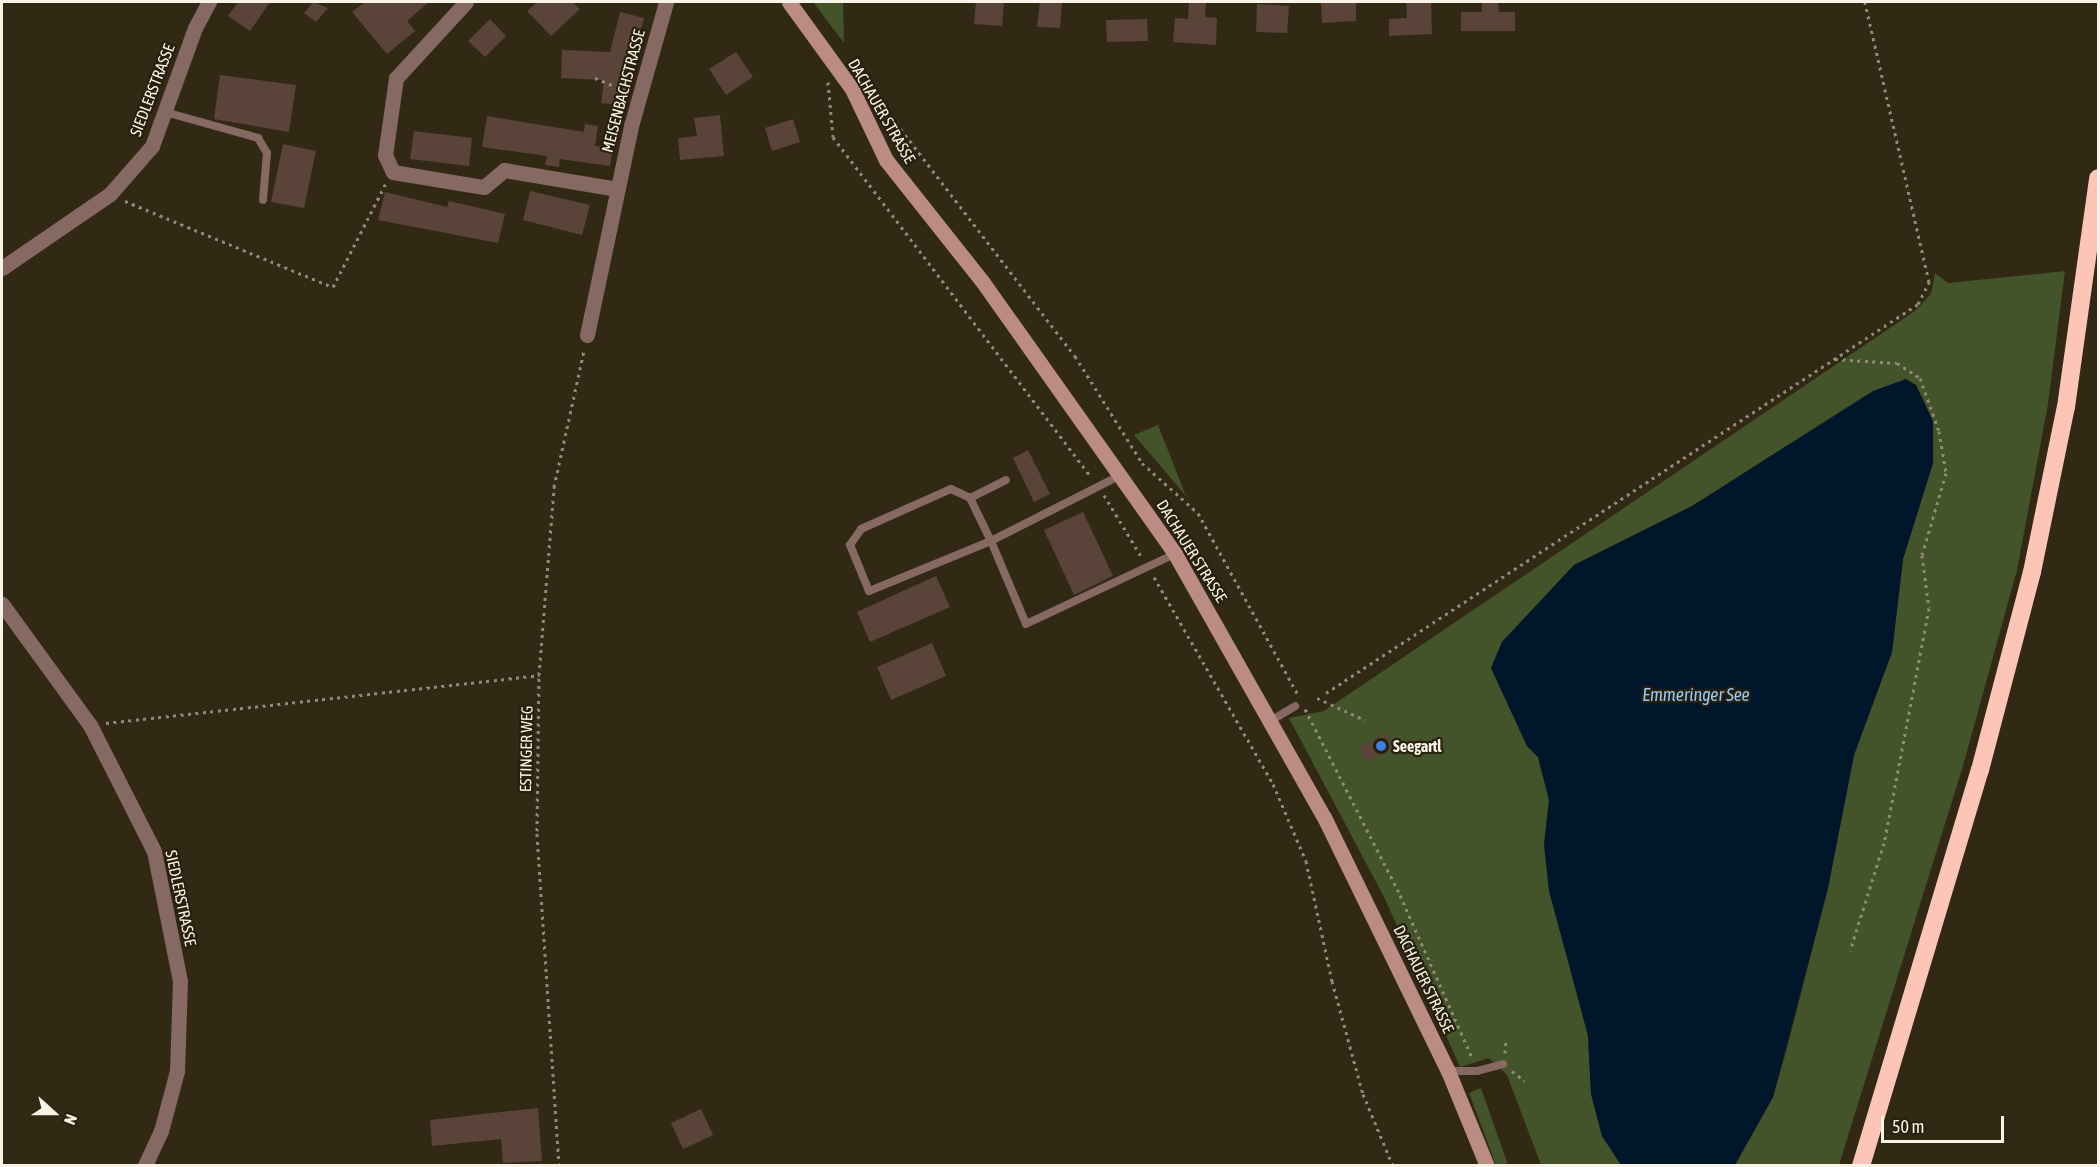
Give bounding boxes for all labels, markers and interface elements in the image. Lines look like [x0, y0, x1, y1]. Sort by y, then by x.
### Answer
street label: MEISENBACHSTRASSE [597, 27, 649, 155]
street label: SIEDLERSTRASSE [126, 41, 178, 139]
street label: DACHAUER STRASSE [844, 55, 920, 167]
street label: DACHAUER STRASSE [1153, 496, 1231, 606]
water label: Emmeringer See [1642, 684, 1750, 706]
street label: ESTINGER WEG [516, 706, 536, 792]
place label: Seegartl [1393, 736, 1442, 756]
marker: Seegartl [1374, 739, 1388, 753]
street label: SIEDLERSTRASSE [161, 848, 201, 948]
street label: DACHAUER STRASSE [1390, 922, 1458, 1036]
north arrow [24, 1083, 84, 1143]
scale bar [1884, 1104, 2007, 1142]
text: N [61, 1112, 81, 1127]
text: 50 m [1892, 1116, 1924, 1137]

